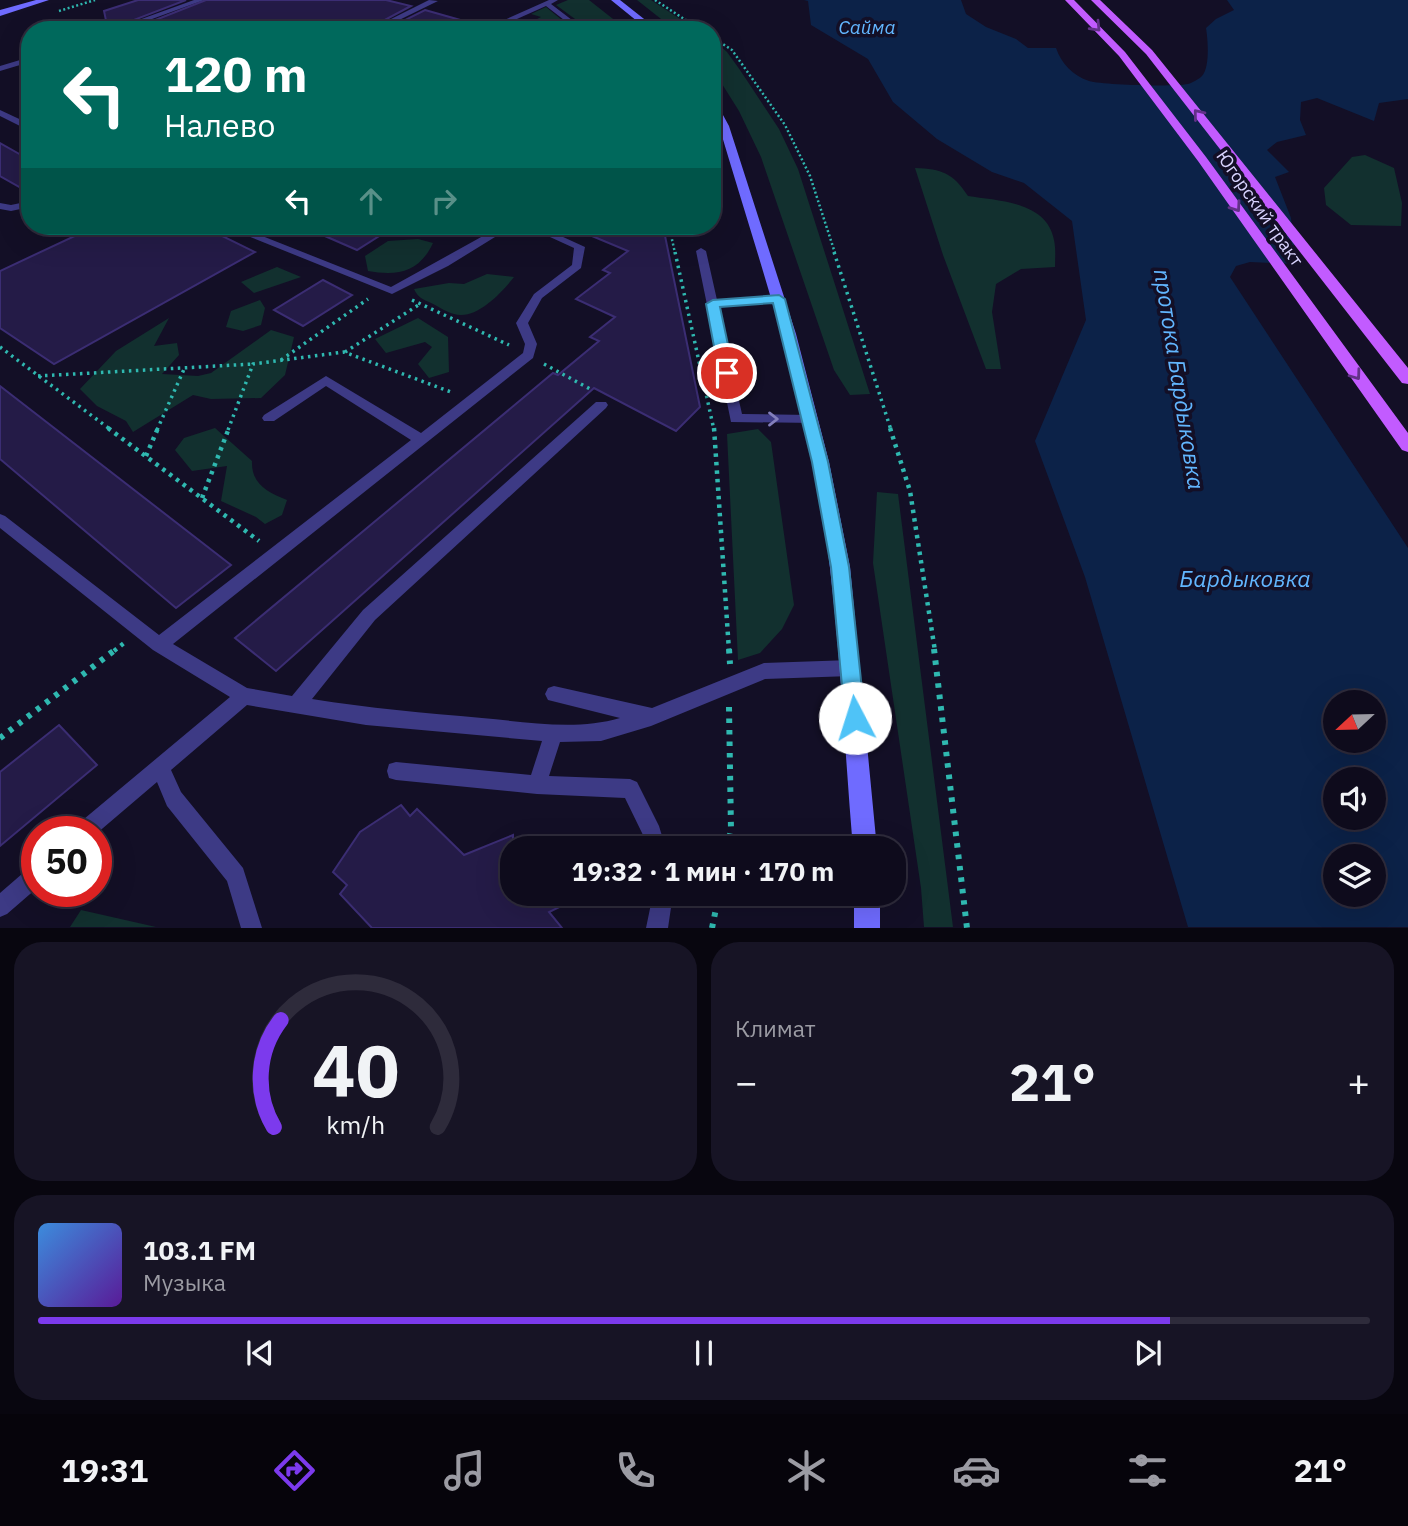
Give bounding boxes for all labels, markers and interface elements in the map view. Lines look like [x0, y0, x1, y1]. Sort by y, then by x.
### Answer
water label: Сайма [839, 15, 895, 39]
one-way arrow [1087, 19, 1100, 32]
text: 120 m [164, 42, 308, 105]
icon: left [49, 49, 140, 140]
text: Налево [164, 104, 275, 146]
one-way arrow [1194, 109, 1207, 121]
street label: Югорский тракт [1211, 145, 1309, 271]
icon: left [279, 182, 317, 220]
icon: ahead [352, 182, 390, 220]
icon: right [425, 182, 463, 220]
one-way arrow [1228, 199, 1240, 212]
water label: протока Бардыковка [1148, 266, 1212, 492]
pin [697, 343, 757, 403]
icon: arrive [708, 354, 746, 392]
one-way arrow [1348, 367, 1360, 380]
one-way arrow [768, 411, 779, 427]
water label: Бардыковка [1179, 563, 1311, 593]
position arrow [818, 681, 892, 755]
north arrow [1323, 690, 1386, 752]
map controls [1323, 690, 1386, 907]
button: sound [1323, 767, 1386, 830]
speed limit sign: 50 [21, 816, 112, 907]
button: layers [1323, 844, 1386, 907]
text: 19:32 · 1 мин · 170 m [572, 854, 834, 888]
text: Климат [735, 1013, 816, 1043]
text: 40 [312, 1023, 399, 1118]
text: 21° [1009, 1048, 1096, 1115]
text: − [735, 1057, 758, 1106]
text: + [1347, 1057, 1370, 1106]
text: km/h [326, 1108, 385, 1141]
text: 103.1 FM [143, 1233, 256, 1267]
text: Музыка [143, 1267, 226, 1297]
icon: previous [241, 1334, 279, 1372]
icon: pause [685, 1334, 723, 1372]
icon: next [1129, 1334, 1167, 1372]
icon: directions [270, 1446, 319, 1495]
icon: music [440, 1446, 489, 1495]
icon: phone [611, 1446, 660, 1495]
icon: climate [782, 1446, 831, 1495]
icon: car [952, 1446, 1001, 1495]
icon: filters [1123, 1446, 1172, 1495]
text: 19:31 [61, 1449, 148, 1491]
text: 21° [1294, 1449, 1347, 1491]

